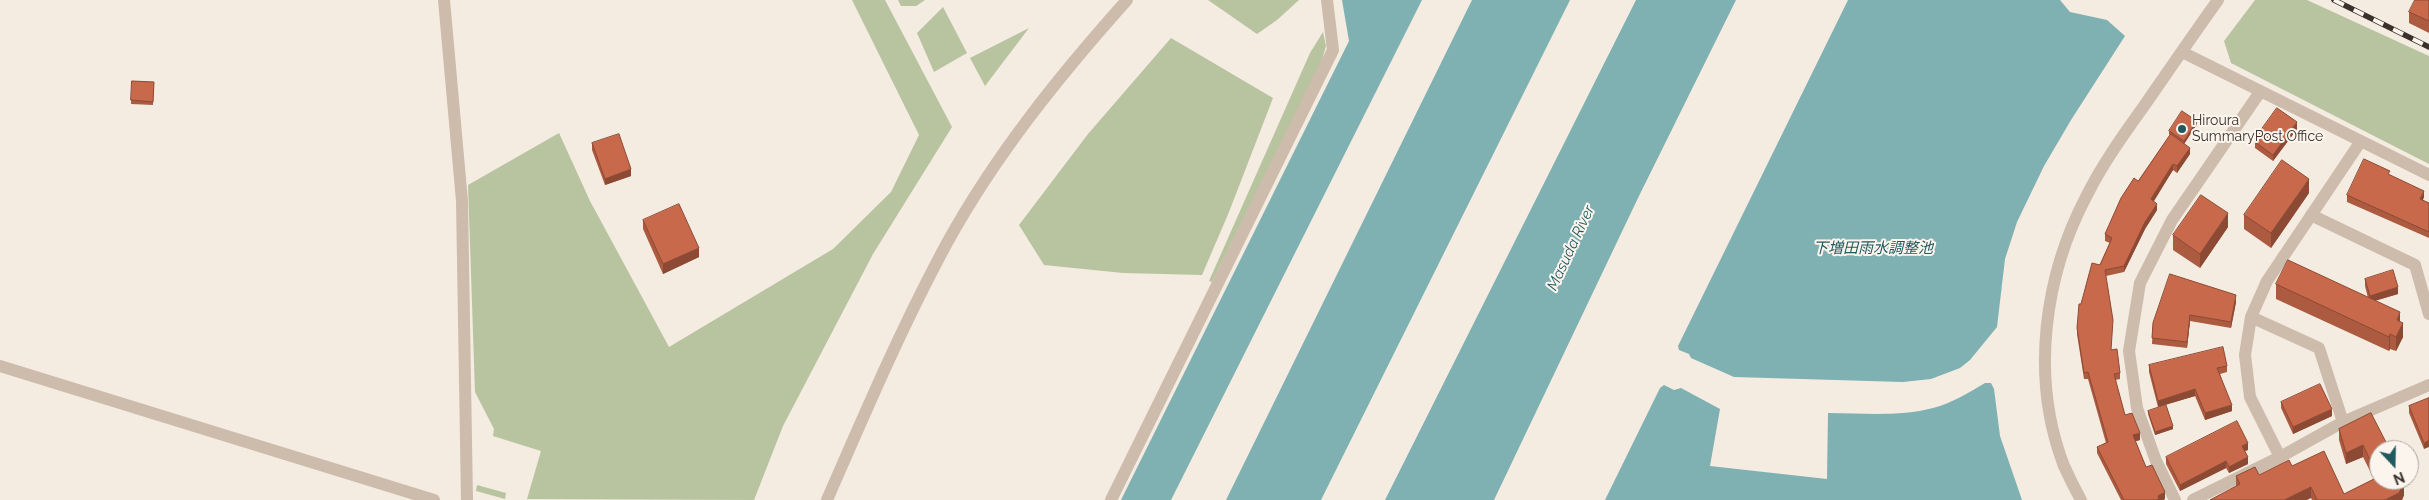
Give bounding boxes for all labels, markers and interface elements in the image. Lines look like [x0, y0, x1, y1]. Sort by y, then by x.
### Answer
place label: Hiroura SummaryPost Office [2192, 113, 2323, 146]
marker: Hiroura SummaryPost Office [2176, 123, 2188, 135]
water label: Masuda River [1543, 203, 1599, 293]
water label: 下増田雨水調整池 [1813, 239, 1933, 257]
north arrow [2369, 440, 2419, 490]
text: N [2391, 469, 2407, 487]

